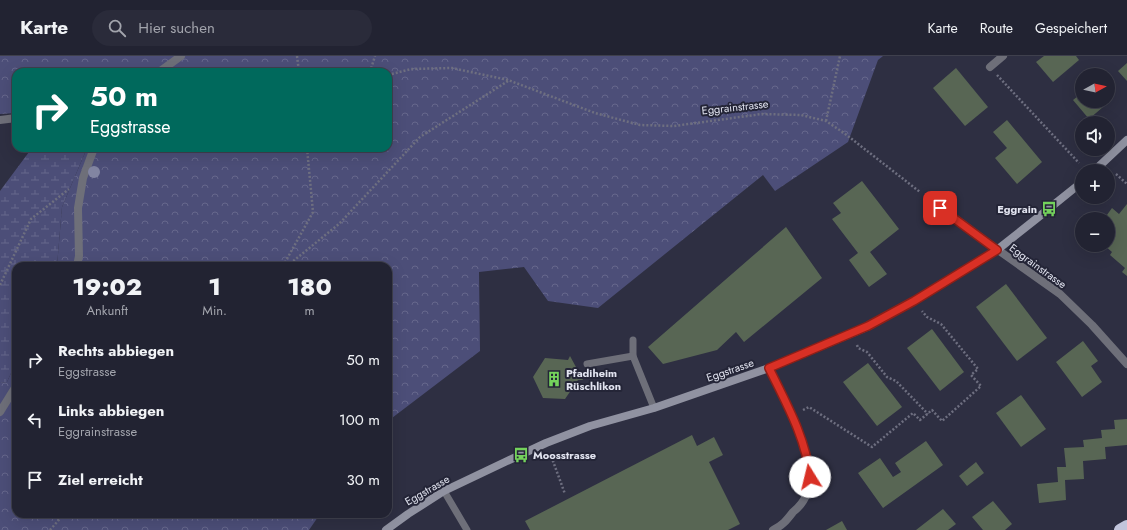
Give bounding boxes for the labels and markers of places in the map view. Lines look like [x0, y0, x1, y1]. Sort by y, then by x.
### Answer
pin [923, 191, 957, 225]
bus stop icon: Eggrain [1040, 200, 1058, 218]
place label: Eggrain [997, 201, 1037, 217]
place label: Pfadiheim Rüschlikon [566, 365, 621, 394]
building icon: Pfadiheim Rüschlikon [545, 370, 563, 388]
bus stop icon: Moosstrasse [512, 446, 530, 464]
place label: Moosstrasse [533, 447, 596, 463]

